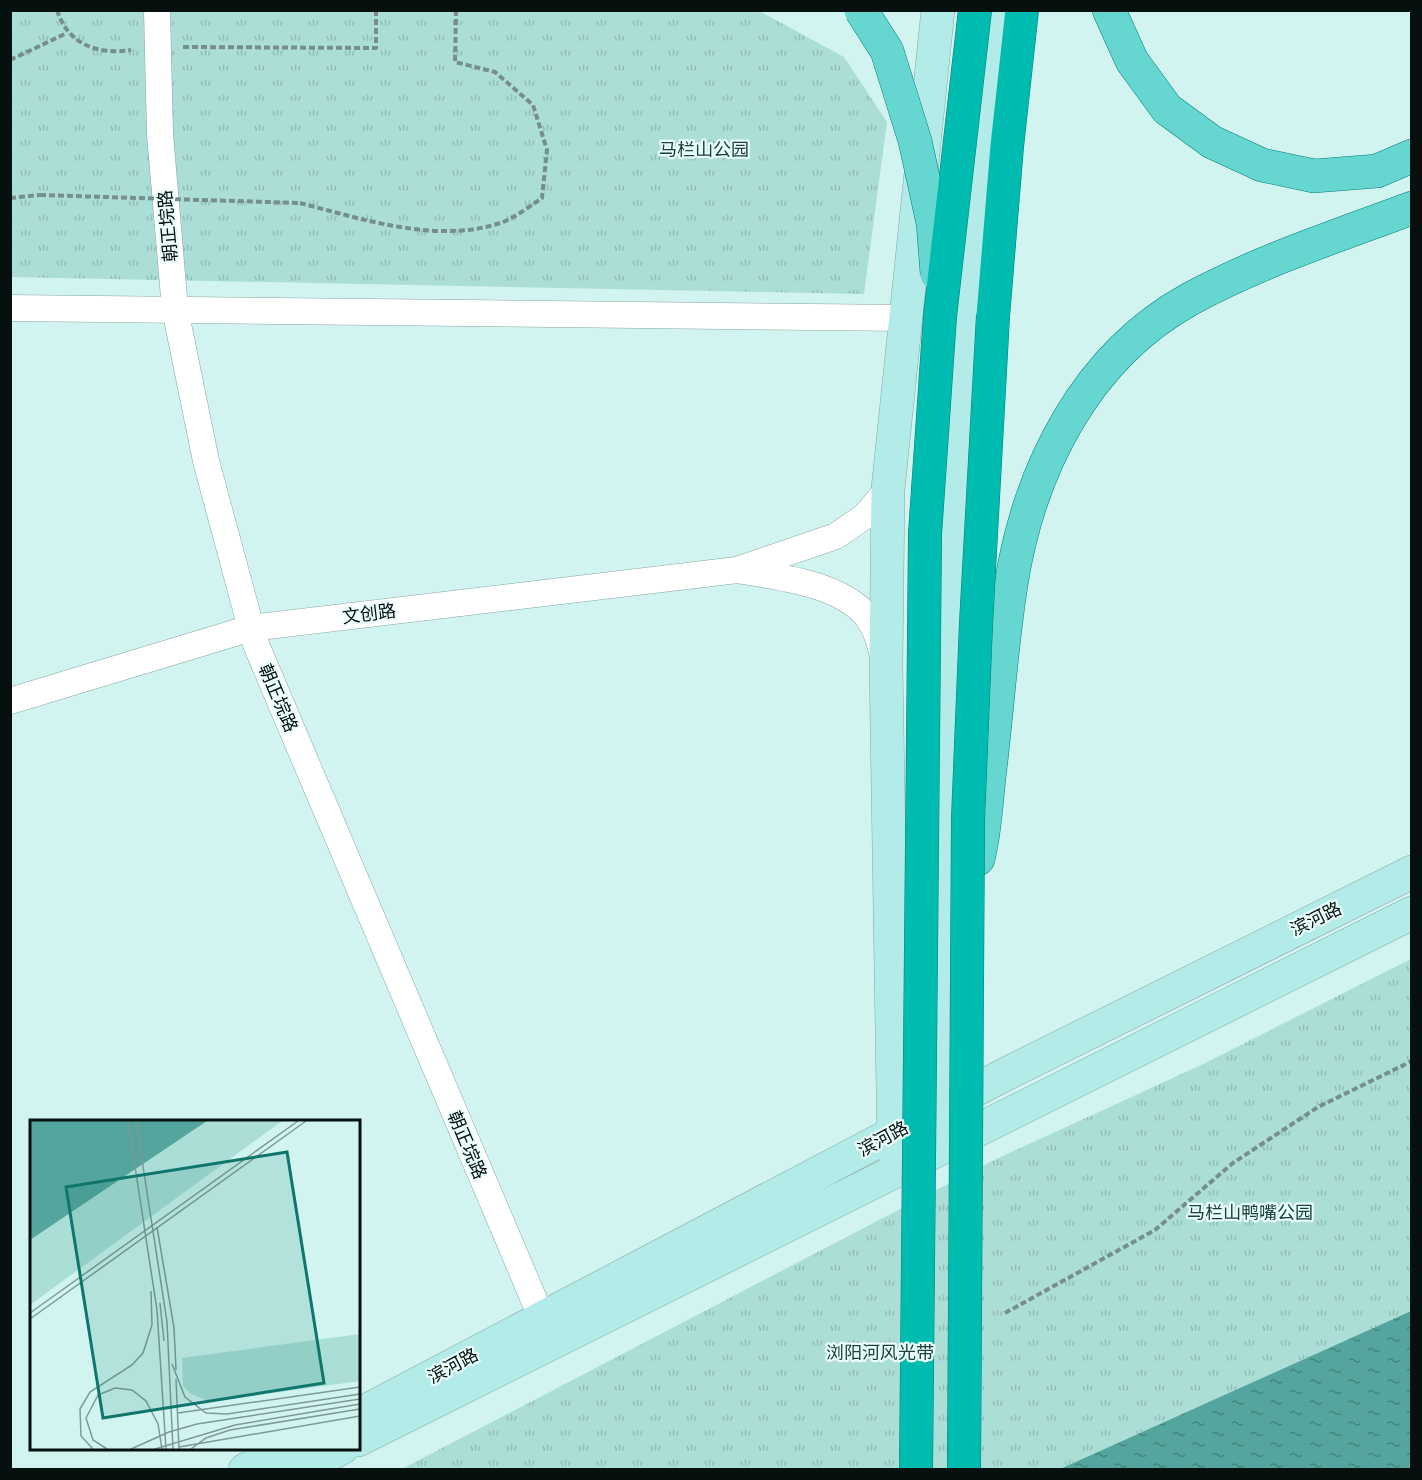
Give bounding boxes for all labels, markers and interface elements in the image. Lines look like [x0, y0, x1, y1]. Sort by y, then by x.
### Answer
park label: 马栏山公园 [659, 140, 749, 160]
street label: 朝正垸路 [155, 189, 181, 263]
street label: 文创路 [341, 601, 397, 627]
street label: 朝正垸路 [255, 661, 301, 735]
street label: 滨河路 [1287, 898, 1345, 940]
street label: 朝正垸路 [444, 1108, 490, 1182]
street label: 滨河路 [854, 1117, 912, 1161]
inset map [30, 1120, 360, 1450]
park label: 马栏山鸭嘴公园 [1187, 1203, 1313, 1223]
park label: 浏阳河风光带 [826, 1343, 934, 1363]
street label: 滨河路 [424, 1344, 482, 1388]

